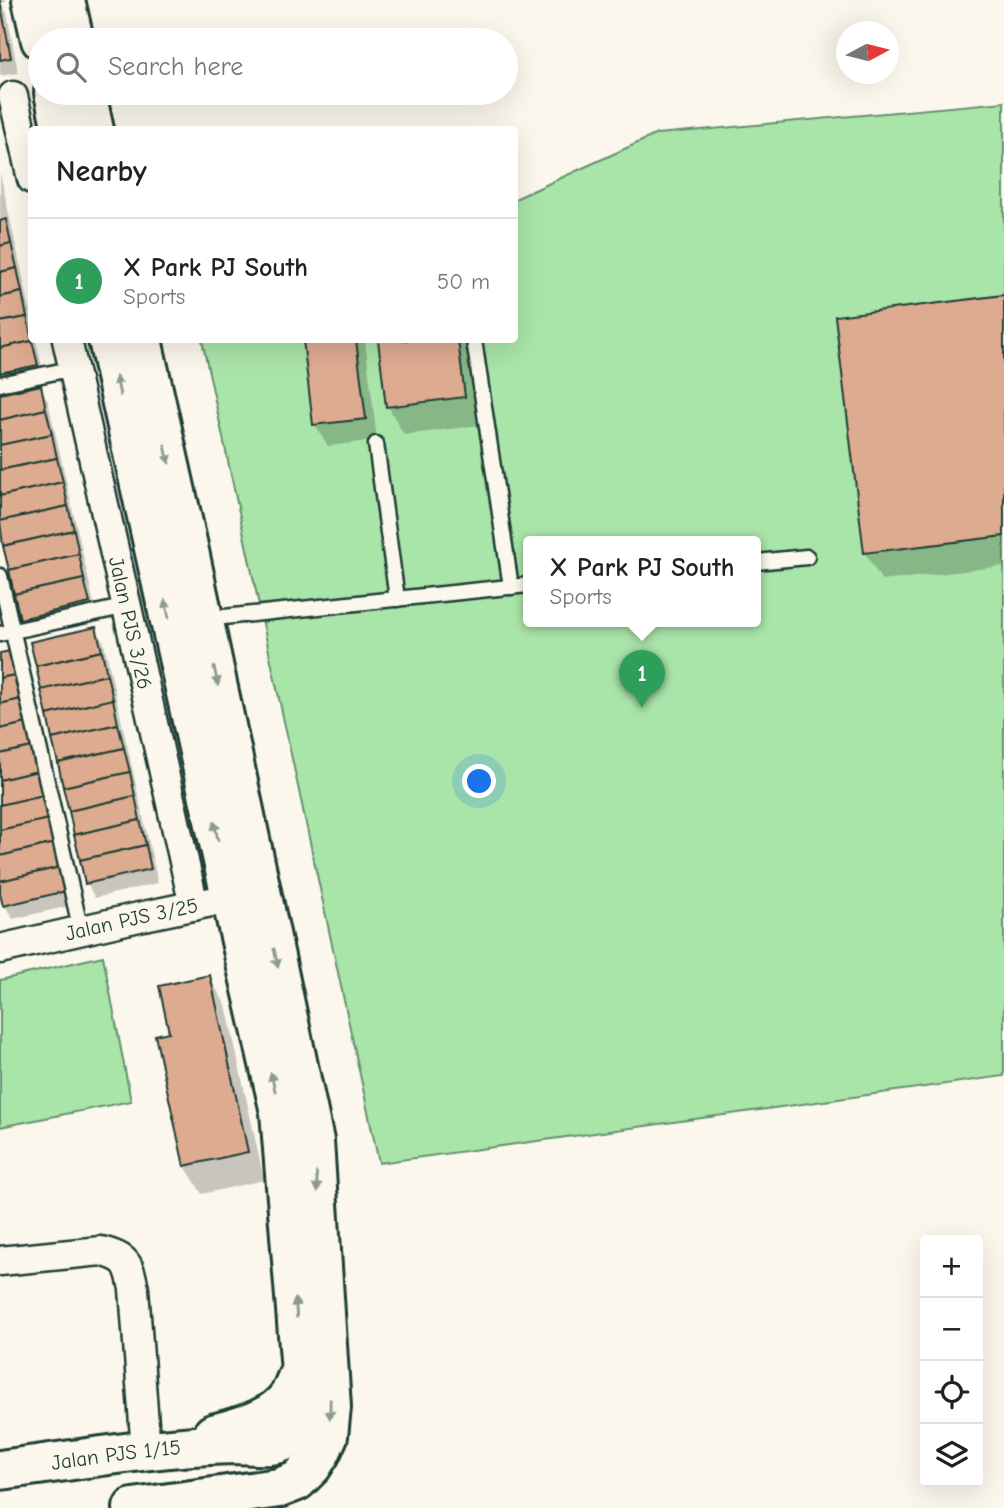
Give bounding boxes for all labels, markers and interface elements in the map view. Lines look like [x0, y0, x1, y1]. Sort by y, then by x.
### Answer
north arrow [836, 21, 899, 84]
search box [28, 28, 518, 105]
icon: search [52, 48, 90, 86]
text: Search here [108, 52, 243, 82]
text: Nearby [56, 154, 147, 189]
text: X Park PJ South [123, 253, 308, 283]
text: 1 [74, 268, 84, 295]
text: 50 m [437, 268, 490, 295]
text: Sports [123, 283, 185, 310]
one-way arrow [113, 375, 124, 397]
one-way arrow [162, 443, 173, 465]
popup [523, 536, 761, 627]
text: X Park PJ South [549, 553, 735, 583]
street label: Jalan PJS 3/26 [104, 554, 157, 692]
text: Sports [549, 583, 612, 610]
one-way arrow [162, 598, 173, 620]
pin: 1 [619, 650, 665, 708]
one-way arrow [210, 665, 221, 687]
your location [462, 764, 496, 798]
one-way arrow [211, 820, 222, 842]
street label: Jalan PJS 3/25 [63, 893, 200, 946]
one-way arrow [270, 947, 281, 969]
one-way arrow [268, 1071, 279, 1093]
one-way arrow [312, 1171, 323, 1193]
map controls [920, 1235, 983, 1487]
button: + [920, 1235, 983, 1298]
one-way arrow [290, 1297, 301, 1319]
button: − [920, 1298, 983, 1361]
button: locate [920, 1361, 983, 1424]
one-way arrow [324, 1398, 336, 1420]
button: layers [920, 1424, 983, 1487]
street label: Jalan PJS 1/15 [49, 1435, 182, 1475]

